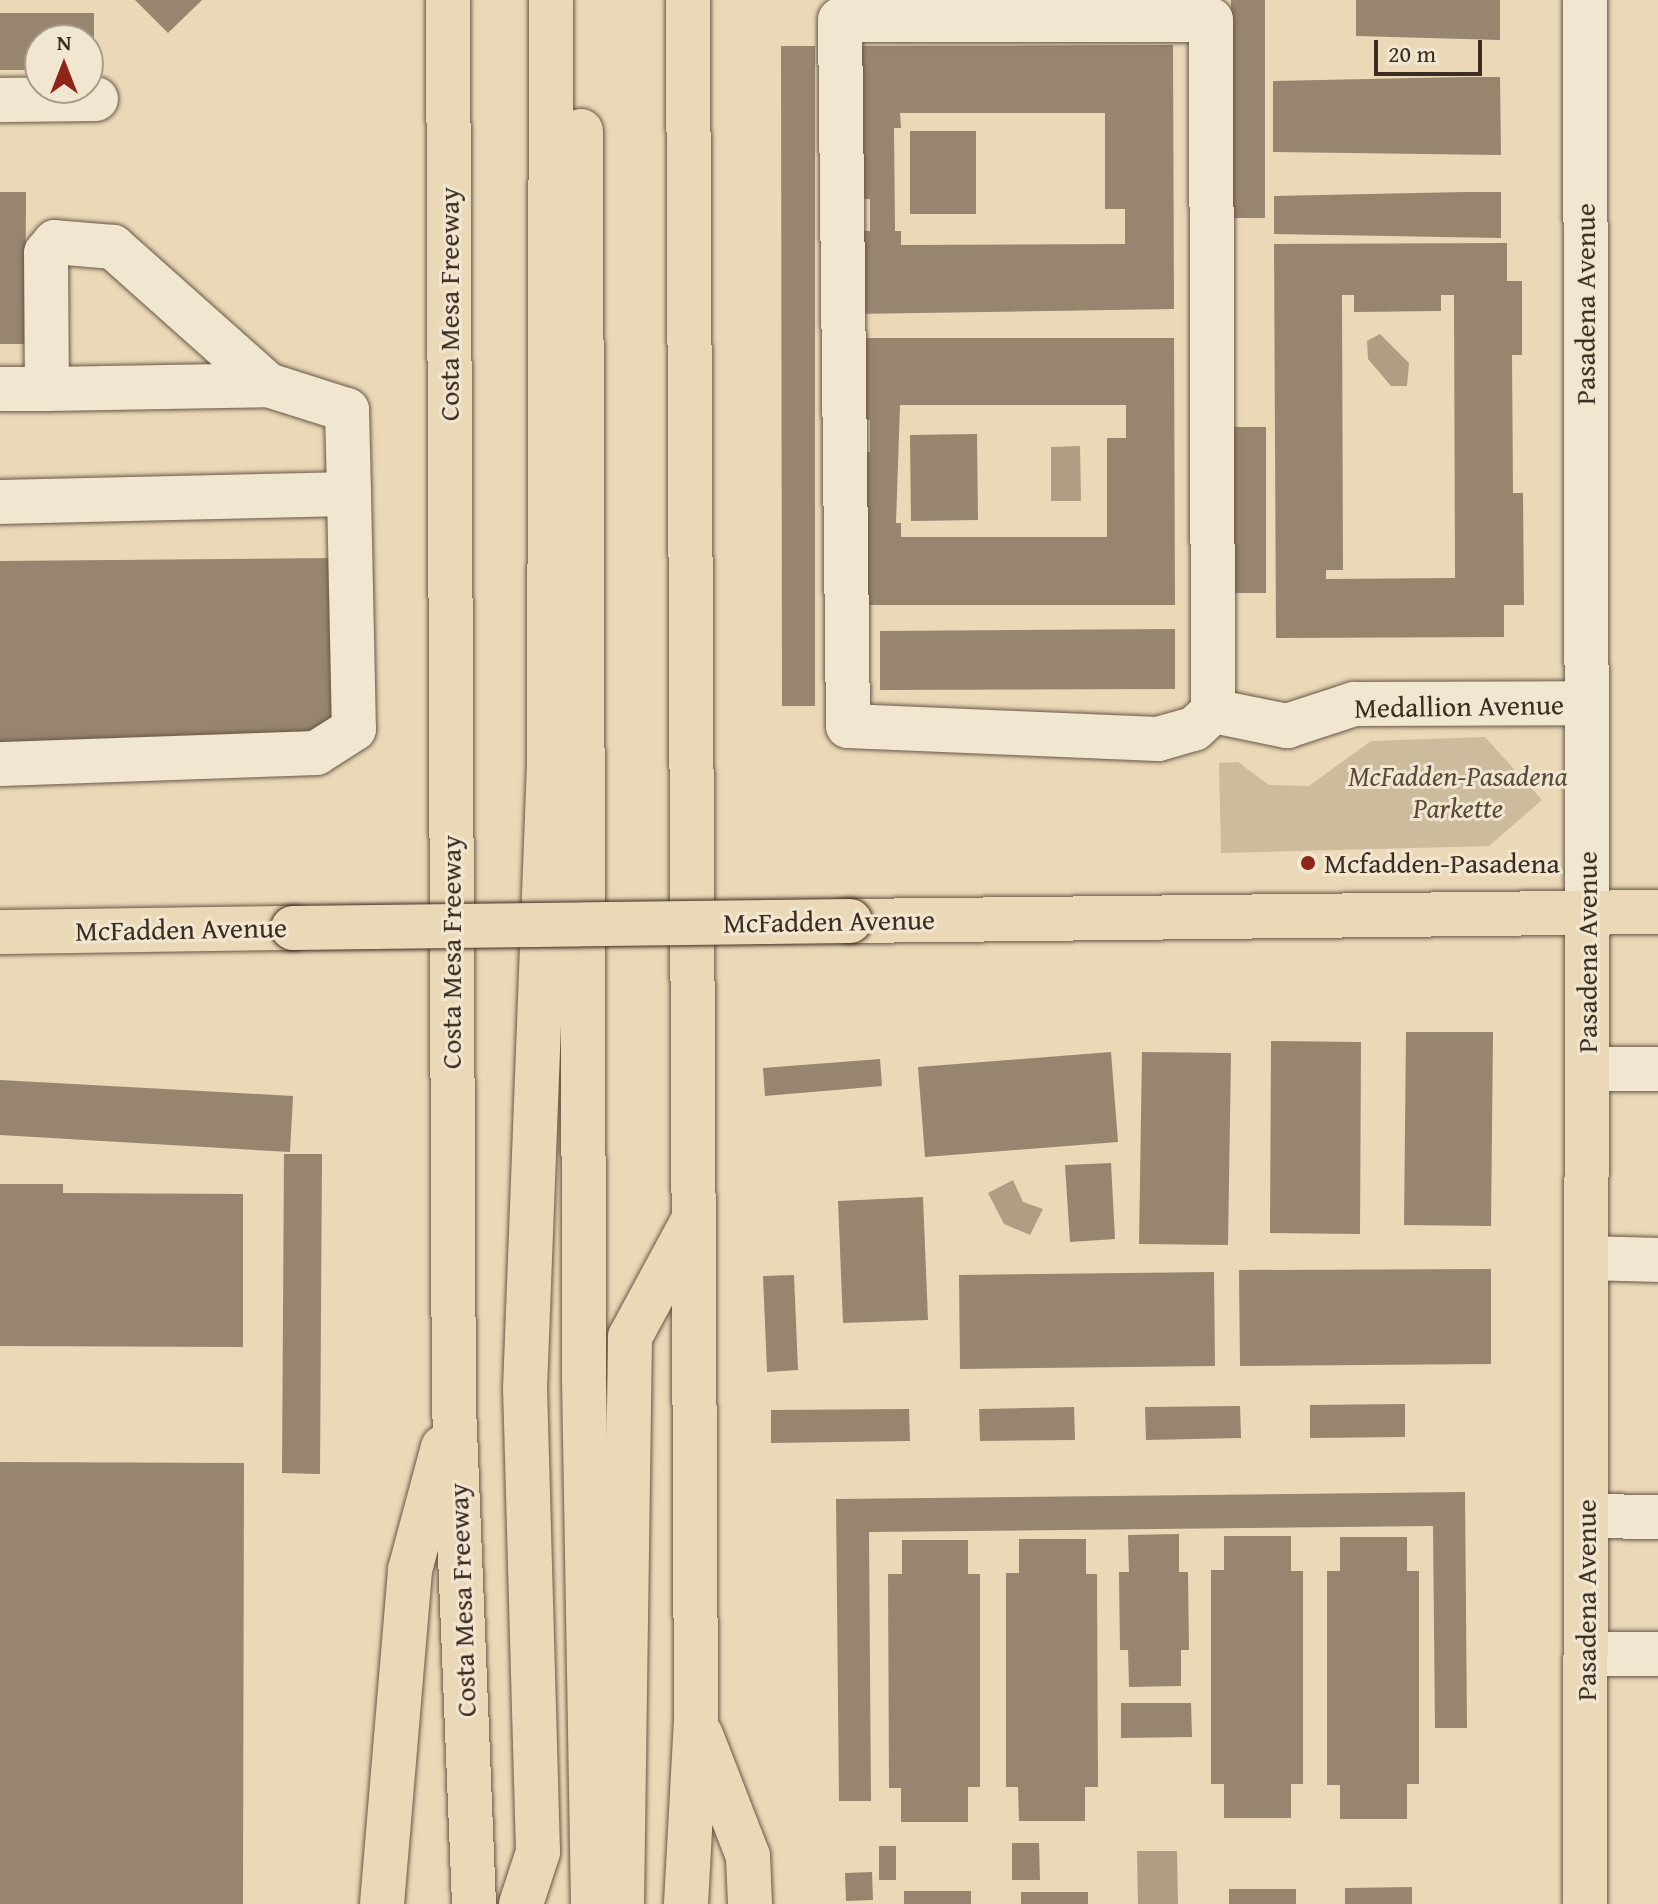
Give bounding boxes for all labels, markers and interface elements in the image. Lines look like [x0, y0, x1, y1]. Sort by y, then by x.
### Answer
north arrow [24, 24, 104, 104]
scale bar [1378, 24, 1486, 74]
text: N [57, 26, 71, 58]
text: 20 m [1388, 36, 1436, 71]
street label: Costa Mesa Freeway [432, 187, 466, 421]
street label: Pasadena Avenue [1568, 203, 1602, 405]
street label: Medallion Avenue [1354, 687, 1564, 725]
park label: McFadden-Pasadena Parkette [1348, 759, 1568, 825]
street label: Costa Mesa Freeway [434, 835, 468, 1069]
place label: Mcfadden-Pasadena [1324, 846, 1560, 880]
street label: Pasadena Avenue [1570, 851, 1604, 1053]
marker: Mcfadden-Pasadena [1299, 854, 1317, 872]
street label: McFadden Avenue [723, 902, 935, 940]
street label: McFadden Avenue [75, 910, 287, 948]
street label: Costa Mesa Freeway [441, 1482, 483, 1718]
street label: Pasadena Avenue [1569, 1499, 1603, 1701]

